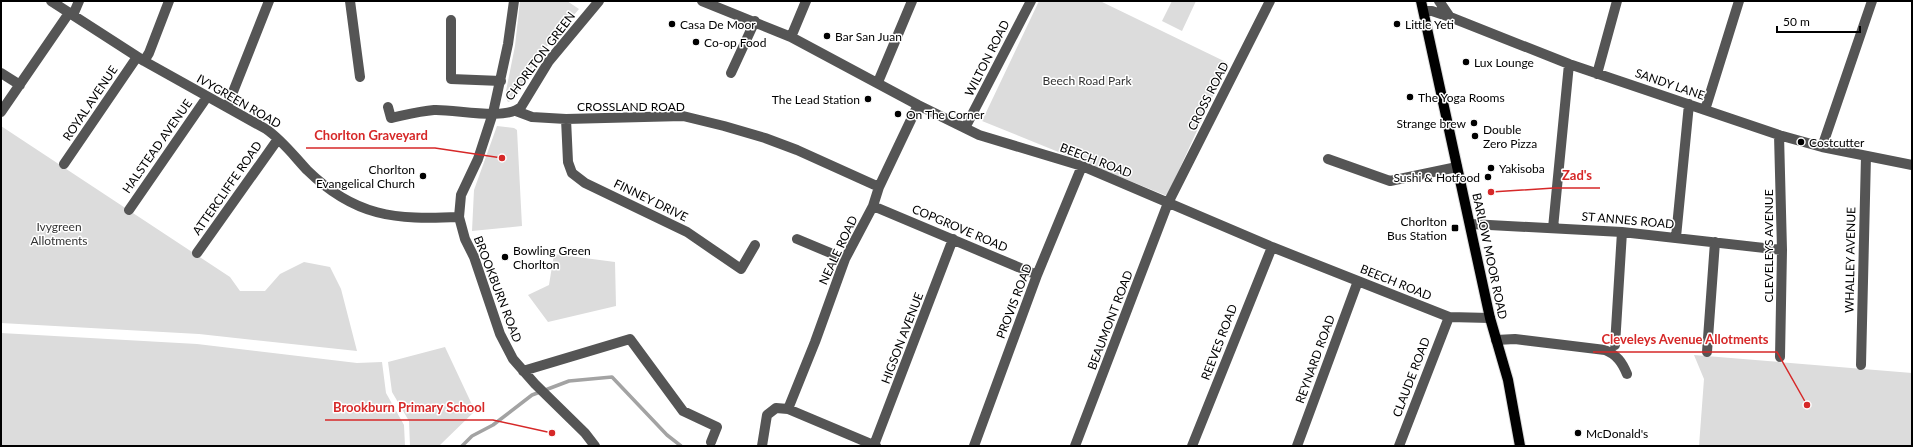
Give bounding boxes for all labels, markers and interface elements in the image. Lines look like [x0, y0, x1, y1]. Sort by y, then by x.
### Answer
scale bar [1777, 8, 1860, 34]
street label: CHORLTON GREEN [502, 9, 578, 103]
text: 50 m [1783, 14, 1810, 29]
place label: Casa De Moor [680, 17, 756, 32]
street label: WILTON ROAD [961, 17, 1013, 99]
place label: Little Yeti [1405, 17, 1454, 32]
marker: Casa De Moor [667, 19, 677, 29]
marker: Little Yeti [1392, 19, 1402, 29]
place label: Bar San Juan [835, 29, 902, 44]
marker: Bar San Juan [822, 31, 832, 41]
place label: Co-op Food [704, 35, 766, 50]
marker: Co-op Food [691, 37, 701, 47]
place label: Lux Lounge [1474, 55, 1534, 70]
marker: Lux Lounge [1461, 57, 1471, 67]
street label: CROSS ROAD [1184, 59, 1232, 133]
street label: ROYAL AVENUE [59, 63, 121, 143]
street label: SANDY LANE [1633, 65, 1707, 103]
street label: IVYGREEN ROAD [194, 71, 284, 131]
park label: Beech Road Park [1043, 73, 1132, 88]
place label: The Yoga Rooms [1418, 90, 1505, 105]
place label: The Lead Station [772, 92, 860, 107]
marker: The Yoga Rooms [1405, 92, 1415, 102]
marker: The Lead Station [863, 94, 873, 104]
street label: HALSTEAD AVENUE [119, 96, 195, 196]
street label: CROSSLAND ROAD [577, 99, 685, 114]
place label: On The Corner [906, 107, 985, 122]
marker: On The Corner [893, 109, 903, 119]
place label: Strange brew [1396, 116, 1467, 131]
marker: Strange brew [1469, 118, 1479, 128]
place label: Double Zero Pizza [1483, 122, 1537, 151]
callout: Chorlton Graveyard [306, 123, 435, 148]
text: Chorlton Graveyard [314, 127, 428, 143]
marker: Double Zero Pizza [1470, 131, 1480, 141]
place label: Costcutter [1809, 135, 1865, 150]
marker: Costcutter [1796, 137, 1806, 147]
street label: ATTERCLIFFE ROAD [189, 138, 265, 238]
street label: BEECH ROAD [1058, 139, 1134, 181]
place label: Yakisoba [1499, 161, 1545, 176]
place label: Chorlton Evangelical Church [316, 162, 415, 191]
marker: Yakisoba [1486, 163, 1496, 173]
callout: Zad's [1554, 163, 1600, 188]
text: Zad's [1562, 167, 1592, 183]
place label: Sushi & Hotfood [1393, 170, 1480, 185]
marker: Chorlton Evangelical Church [418, 171, 428, 181]
marker: Sushi & Hotfood [1483, 172, 1493, 182]
street label: FINNEY DRIVE [612, 176, 691, 224]
street label: CLEVELEYS AVENUE [1761, 189, 1776, 303]
street label: BARLOW MOOR ROAD [1469, 191, 1511, 321]
street label: COPGROVE ROAD [910, 201, 1010, 255]
street label: WHALLEY AVENUE [1842, 207, 1858, 313]
street label: ST ANNES ROAD [1581, 208, 1675, 232]
street label: NEALE ROAD [815, 213, 861, 287]
place label: Chorlton Bus Station [1387, 214, 1447, 243]
park label: Ivygreen Allotments [30, 219, 88, 248]
marker: Chorlton Bus Station [1450, 223, 1460, 233]
street label: BROOKBURN ROAD [471, 234, 525, 344]
place label: Bowling Green Chorlton [513, 243, 591, 272]
marker: Bowling Green Chorlton [500, 252, 510, 262]
street label: PROVIS ROAD [993, 261, 1035, 341]
street label: BEECH ROAD [1358, 261, 1434, 303]
street label: BEAUMONT ROAD [1084, 268, 1136, 372]
street label: HIGSON AVENUE [878, 290, 926, 386]
street label: REEVES ROAD [1198, 302, 1240, 382]
street label: REYNARD ROAD [1292, 313, 1338, 405]
callout: Cleveleys Avenue Allotments [1593, 327, 1777, 352]
text: Cleveleys Avenue Allotments [1601, 331, 1769, 347]
street label: CLAUDE ROAD [1389, 335, 1433, 419]
callout: Brookburn Primary School [325, 395, 493, 420]
text: Brookburn Primary School [333, 399, 485, 415]
place label: McDonald's [1586, 426, 1648, 441]
marker: McDonald's [1573, 428, 1583, 438]

